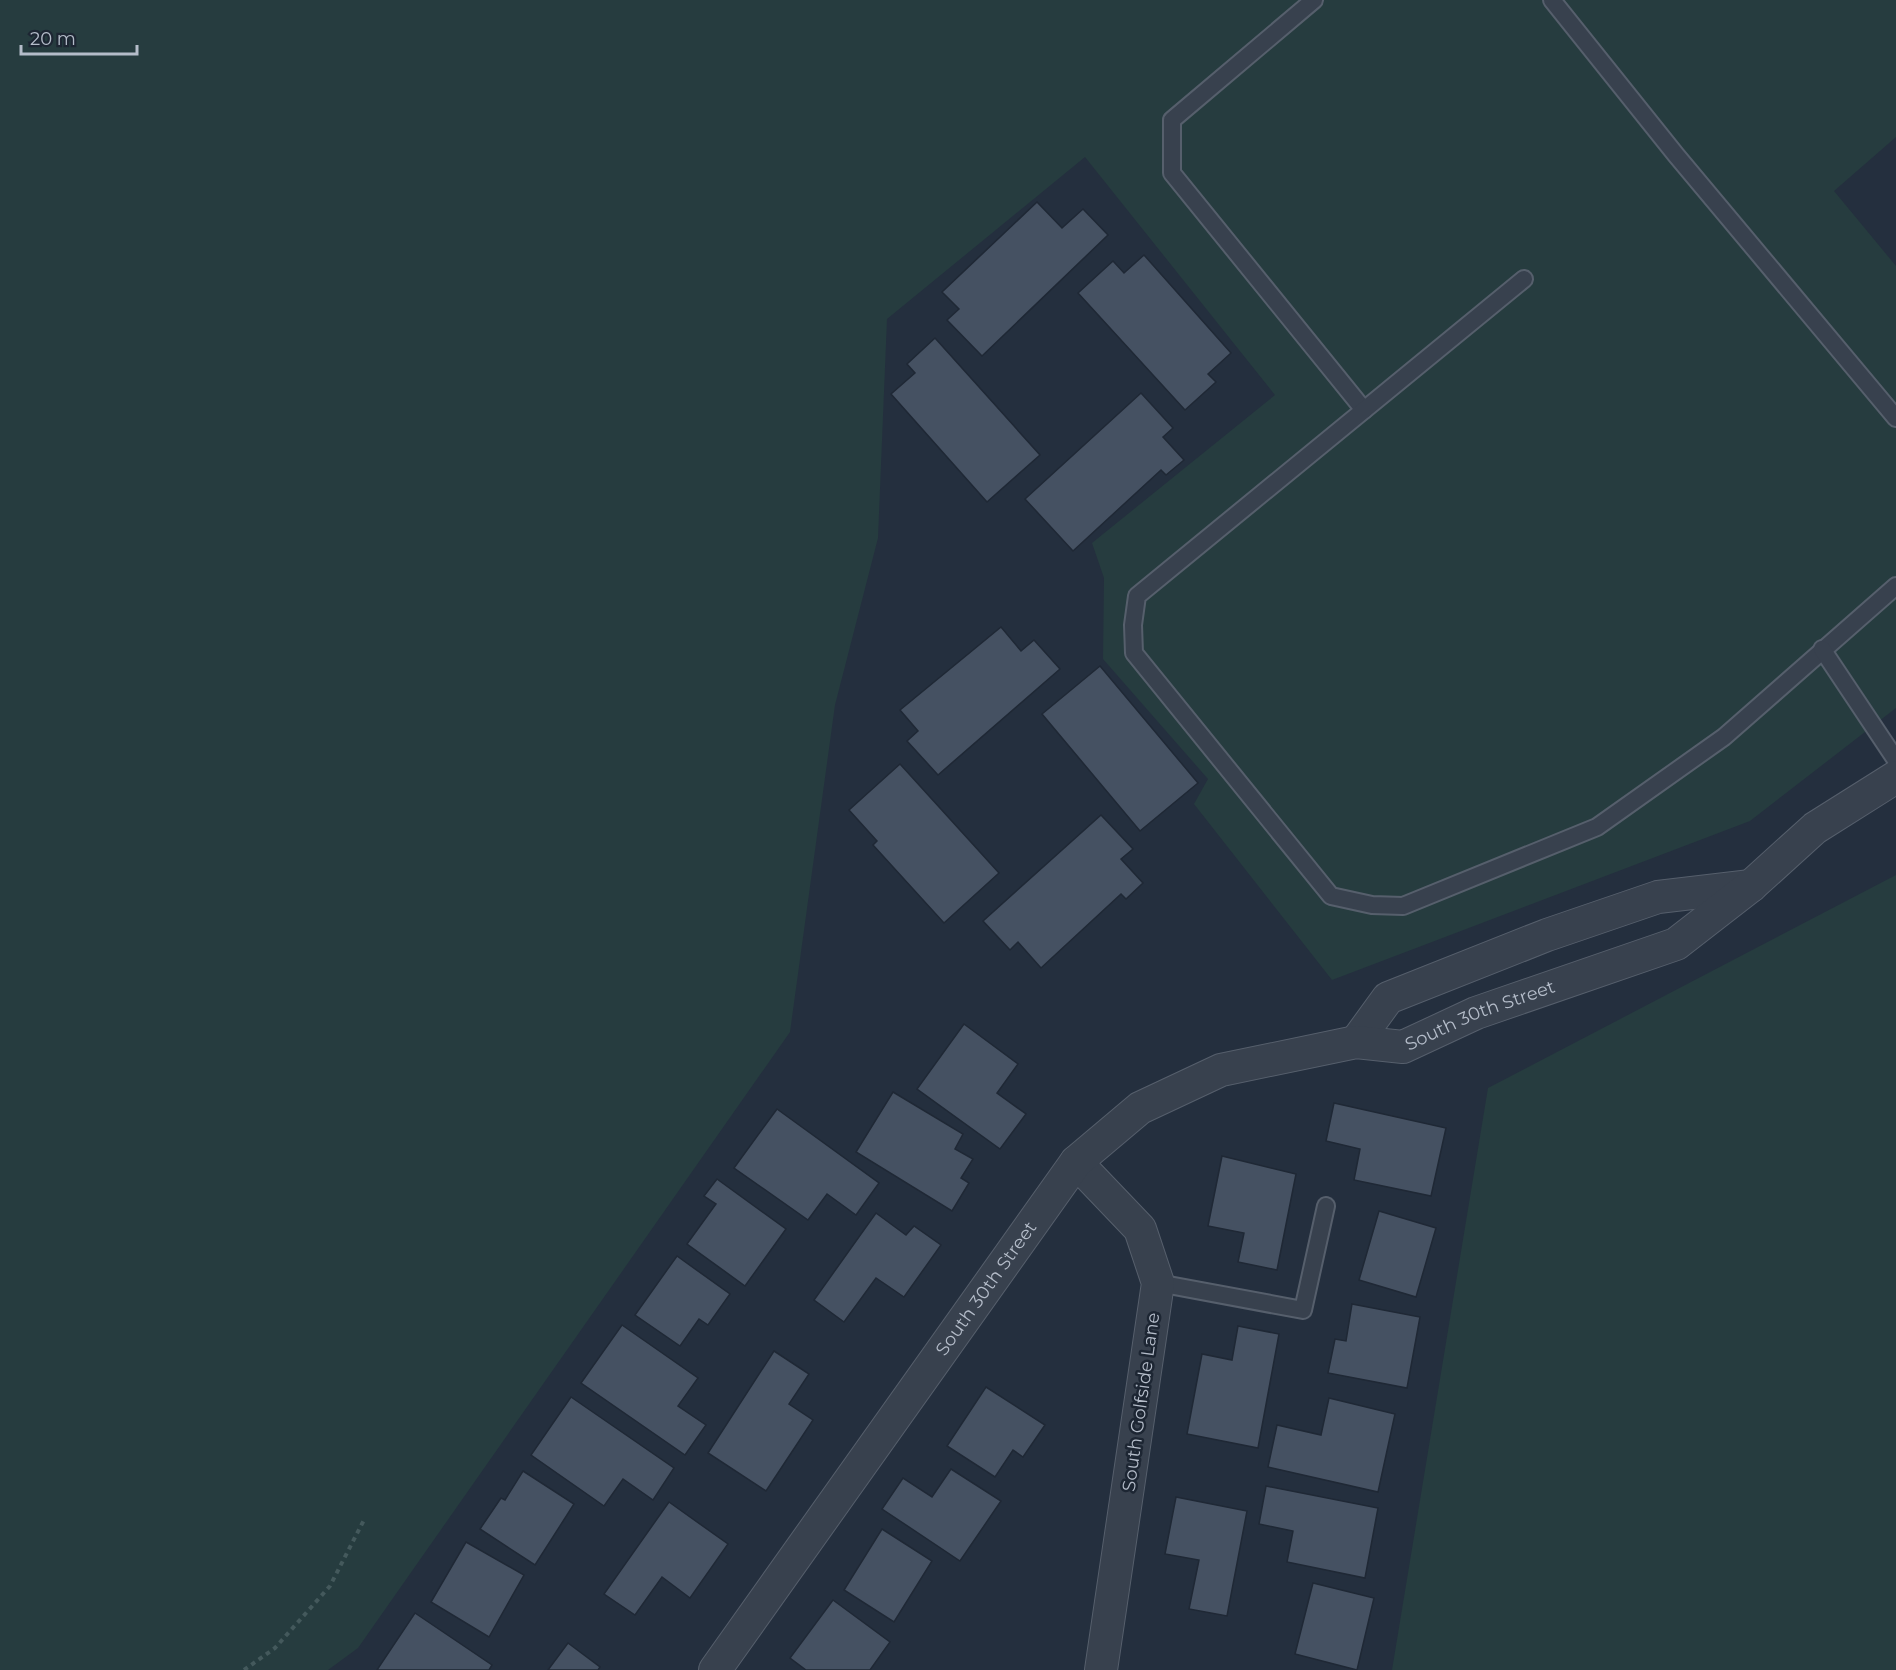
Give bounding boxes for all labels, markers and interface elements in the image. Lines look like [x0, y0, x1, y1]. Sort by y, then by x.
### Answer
scale bar [21, 18, 136, 56]
text: 20 m [30, 28, 76, 50]
street label: South 30th Street [1402, 976, 1558, 1055]
street label: South 30th Street [931, 1217, 1041, 1360]
street label: South Golfside Lane [1118, 1311, 1164, 1493]

